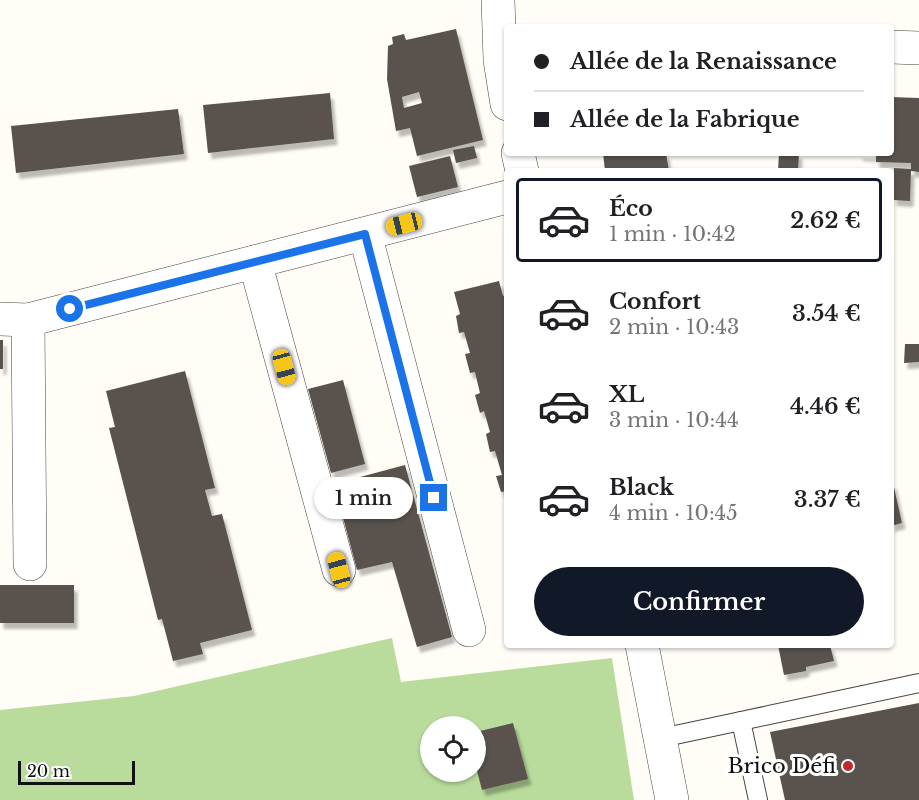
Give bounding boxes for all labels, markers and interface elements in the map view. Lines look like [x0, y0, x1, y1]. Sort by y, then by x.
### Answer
text: Allée de la Renaissance [570, 48, 837, 75]
text: Allée de la Fabrique [570, 106, 800, 133]
icon: car [537, 193, 591, 247]
text: Éco [609, 195, 653, 222]
text: 2.62 € [790, 207, 861, 234]
car [384, 211, 424, 237]
text: 1 min · 10:42 [609, 222, 736, 246]
icon: car [537, 286, 591, 340]
text: Confort [609, 288, 701, 315]
route start [56, 295, 83, 322]
text: 3.54 € [792, 300, 861, 327]
text: 2 min · 10:43 [609, 315, 739, 339]
car [271, 347, 297, 387]
icon: car [537, 379, 591, 433]
text: XL [609, 381, 644, 408]
text: 4.46 € [790, 393, 861, 420]
text: 3 min · 10:44 [609, 408, 739, 432]
icon: car [537, 472, 591, 526]
text: Black [609, 474, 674, 501]
callout: 1 min [314, 477, 413, 519]
route end [420, 484, 447, 511]
text: 1 min [335, 486, 392, 510]
text: 3.37 € [794, 486, 861, 513]
text: 4 min · 10:45 [609, 501, 738, 525]
car [326, 550, 352, 590]
button: Confirmer [534, 567, 864, 636]
map controls [420, 716, 486, 782]
button: locate [420, 716, 486, 782]
place label: Brico Défi [727, 753, 836, 779]
scale bar [18, 758, 135, 786]
marker: Brico Défi [841, 759, 855, 773]
text: 20 m [27, 761, 70, 781]

